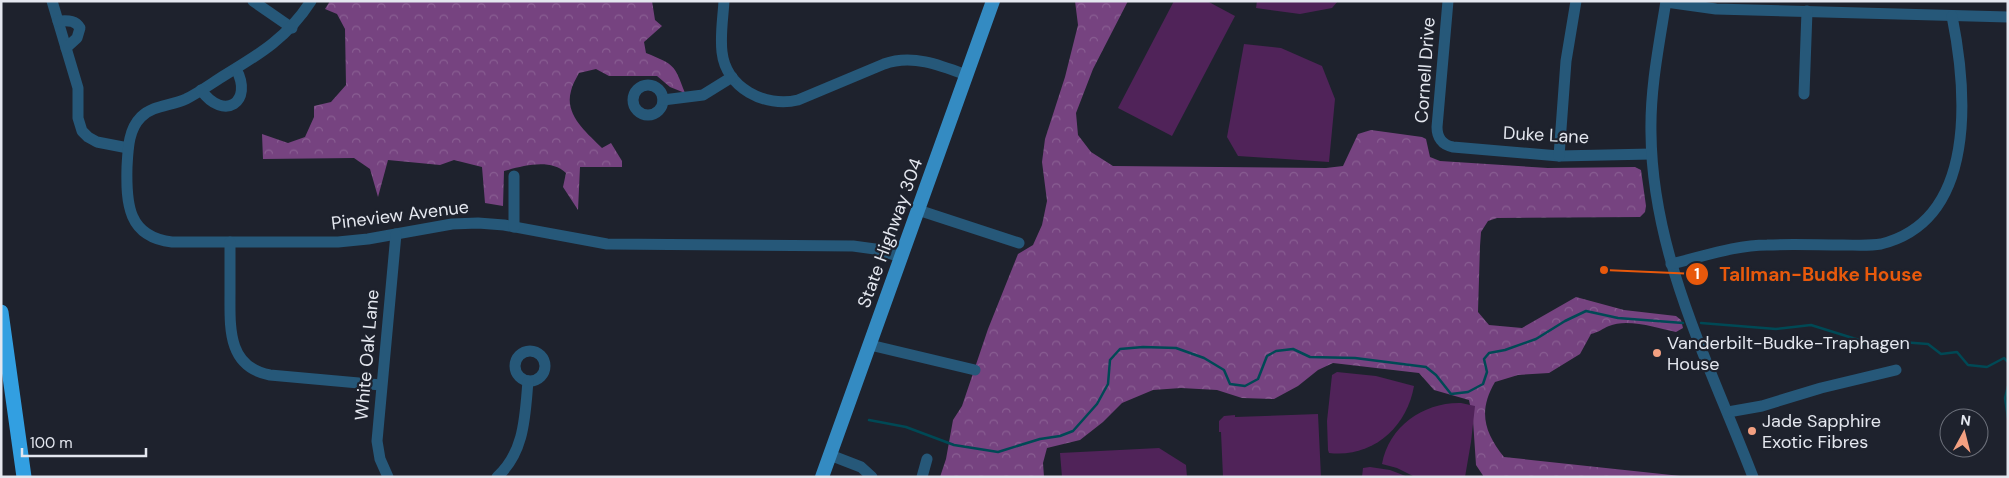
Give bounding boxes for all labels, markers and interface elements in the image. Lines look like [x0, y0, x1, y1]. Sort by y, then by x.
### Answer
street label: Cornell Drive [1409, 16, 1441, 124]
street label: Duke Lane [1502, 121, 1590, 149]
street label: State Highway 304 [852, 155, 928, 311]
street label: Pineview Avenue [330, 195, 470, 235]
callout: Tallman-Budke House [1684, 257, 1933, 291]
text: Tallman-Budke House [1719, 262, 1923, 287]
text: 1 [1694, 264, 1700, 284]
street label: White Oak Lane [349, 289, 385, 421]
place label: Vanderbilt-Budke-Traphagen House [1667, 331, 1910, 376]
marker: Vanderbilt-Budke-Traphagen House [1651, 347, 1663, 359]
north arrow [1939, 408, 1989, 458]
place label: Jade Sapphire Exotic Fibres [1762, 409, 1881, 454]
text: N [1959, 411, 1972, 430]
marker: Jade Sapphire Exotic Fibres [1746, 425, 1758, 437]
scale bar [22, 426, 146, 458]
text: 100 m [30, 433, 73, 453]

